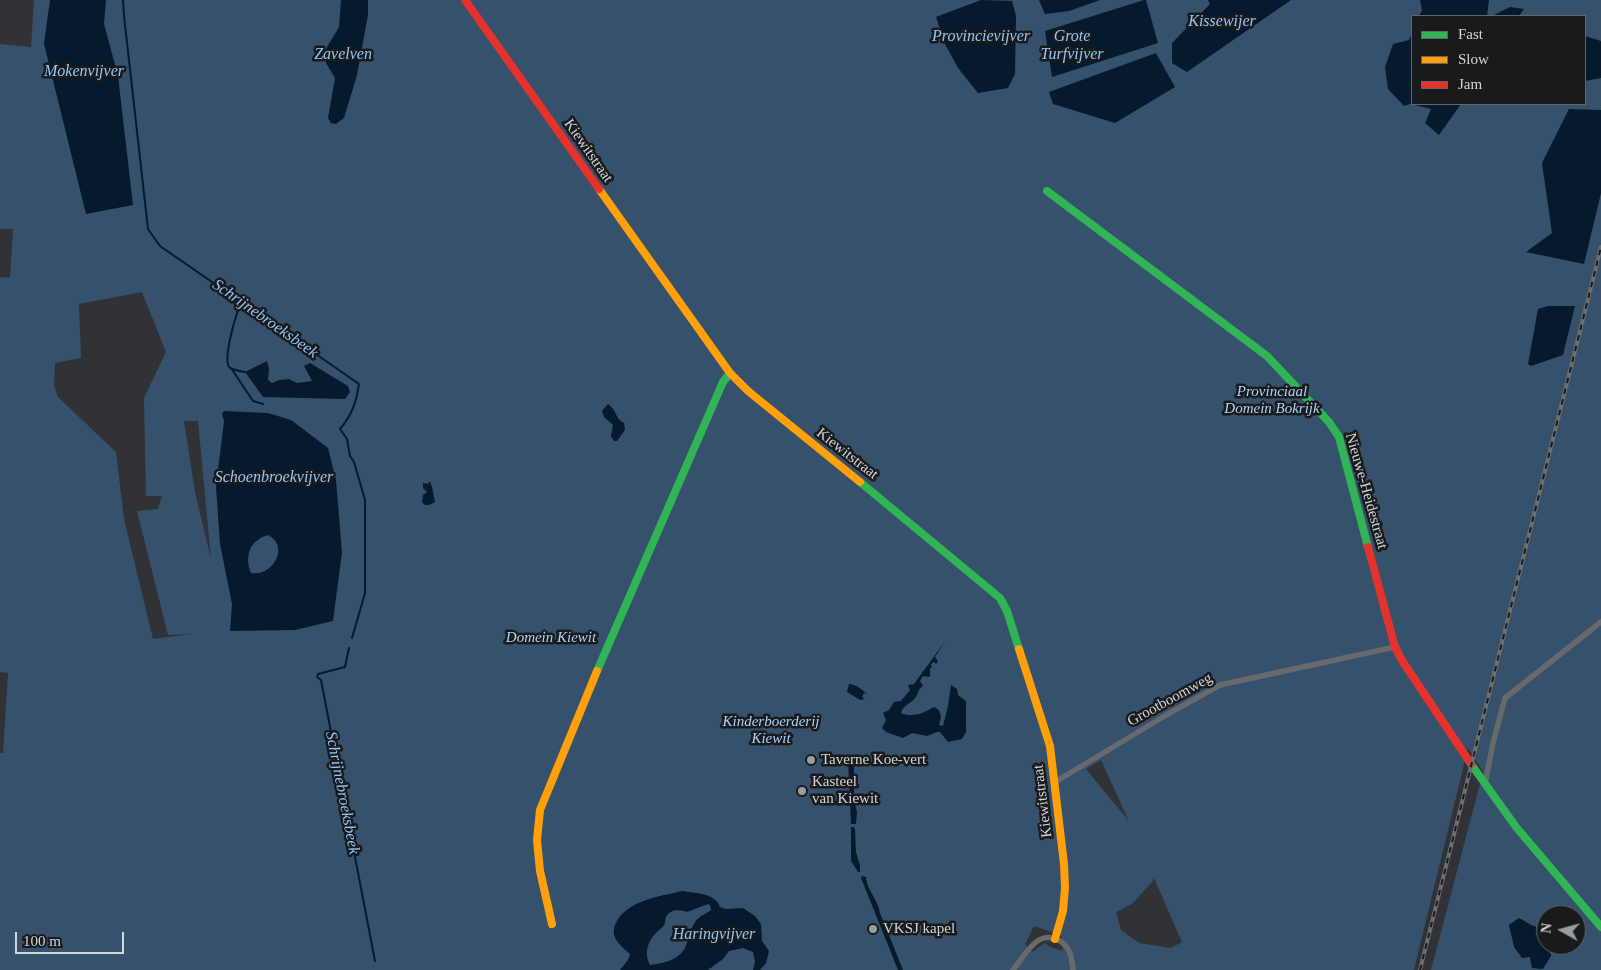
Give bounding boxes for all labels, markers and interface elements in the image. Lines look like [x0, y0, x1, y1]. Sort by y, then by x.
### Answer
water label: Kissewijer [1188, 12, 1256, 32]
legend [1411, 15, 1586, 105]
text: Fast [1458, 26, 1483, 42]
water label: Provincievijver [932, 27, 1030, 47]
water label: Grote Turfvijver [1040, 27, 1104, 65]
water label: Zavelven [314, 45, 372, 65]
text: Slow [1458, 51, 1489, 67]
water label: Mokenvijver [44, 62, 124, 82]
text: Jam [1458, 76, 1482, 92]
street label: Kiewitstraat [560, 116, 616, 186]
water label: Schrijnebroeksbeek [208, 275, 322, 363]
park label: Provinciaal Domein Bokrijk [1224, 383, 1320, 418]
street label: Kiewitstraat [813, 424, 881, 484]
street label: Nieuwe-Heidestraat [1341, 431, 1391, 551]
water label: Schoenbroekvijver [215, 468, 333, 488]
park label: Domein Kiewit [506, 629, 596, 647]
street label: Grootboomweg [1124, 669, 1216, 731]
park label: Kinderboerderij Kiewit [723, 713, 819, 748]
water label: Schrijnebroeksbeek [321, 730, 363, 856]
place label: Taverne Koe-vert [821, 751, 926, 769]
marker: Taverne Koe-vert [805, 754, 817, 766]
street label: Kiewitstraat [1030, 764, 1056, 838]
place label: Kasteel van Kiewit [812, 773, 878, 808]
marker: Kasteel van Kiewit [796, 785, 808, 797]
north arrow [1536, 905, 1586, 955]
place label: VKSJ kapel [883, 920, 955, 938]
scale bar [18, 922, 126, 954]
text: N [1539, 922, 1555, 934]
marker: VKSJ kapel [867, 923, 879, 935]
water label: Haringvijver [673, 925, 755, 945]
text: 100 m [23, 933, 61, 949]

